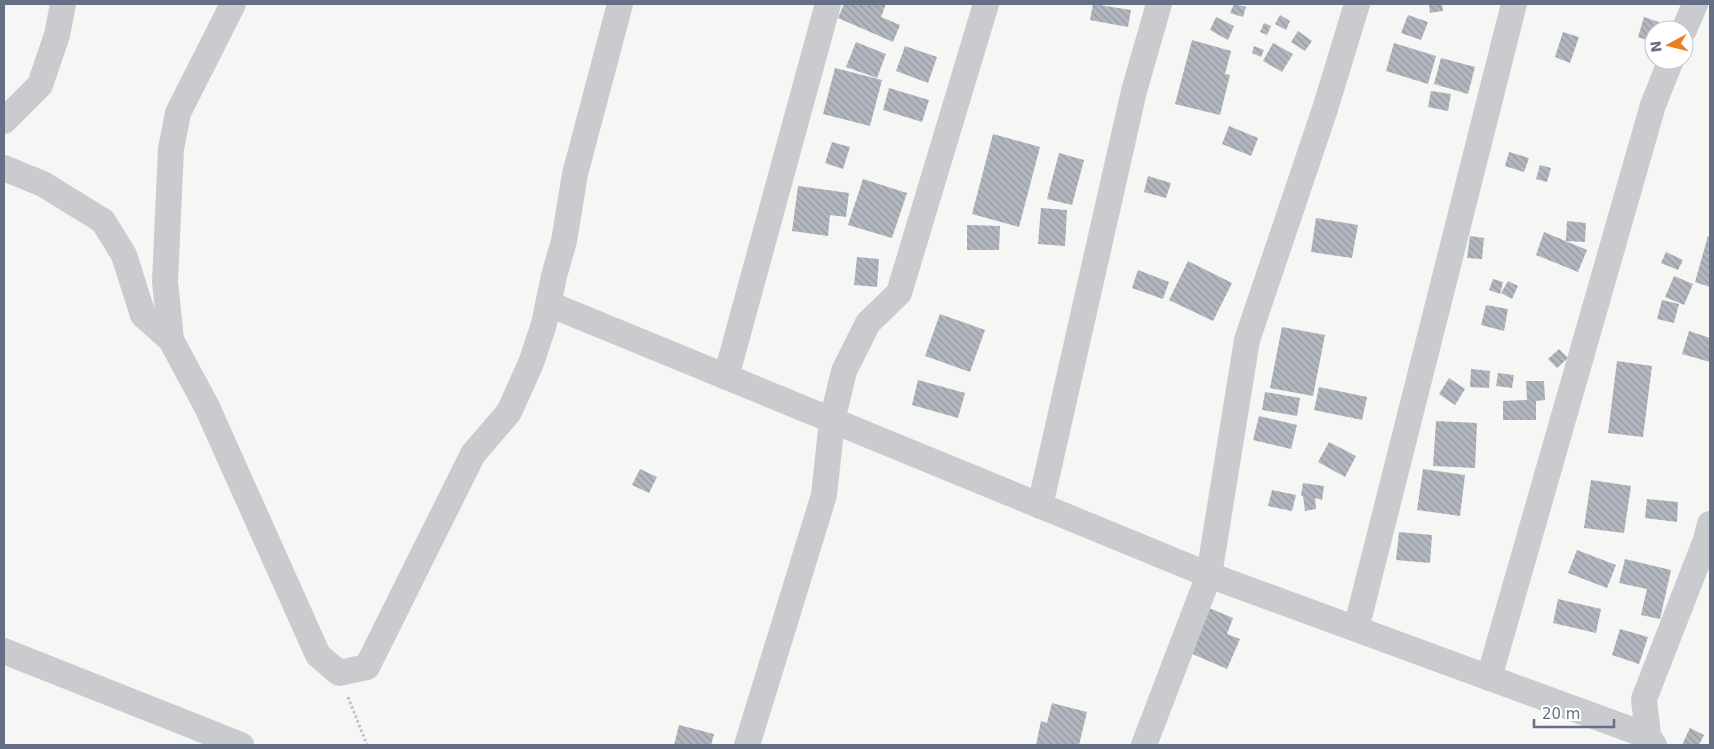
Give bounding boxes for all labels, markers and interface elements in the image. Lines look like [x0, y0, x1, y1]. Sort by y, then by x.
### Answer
north arrow [1644, 20, 1694, 70]
text: N [1647, 40, 1665, 53]
scale bar [1534, 696, 1614, 728]
text: 20 m [1542, 705, 1580, 723]

